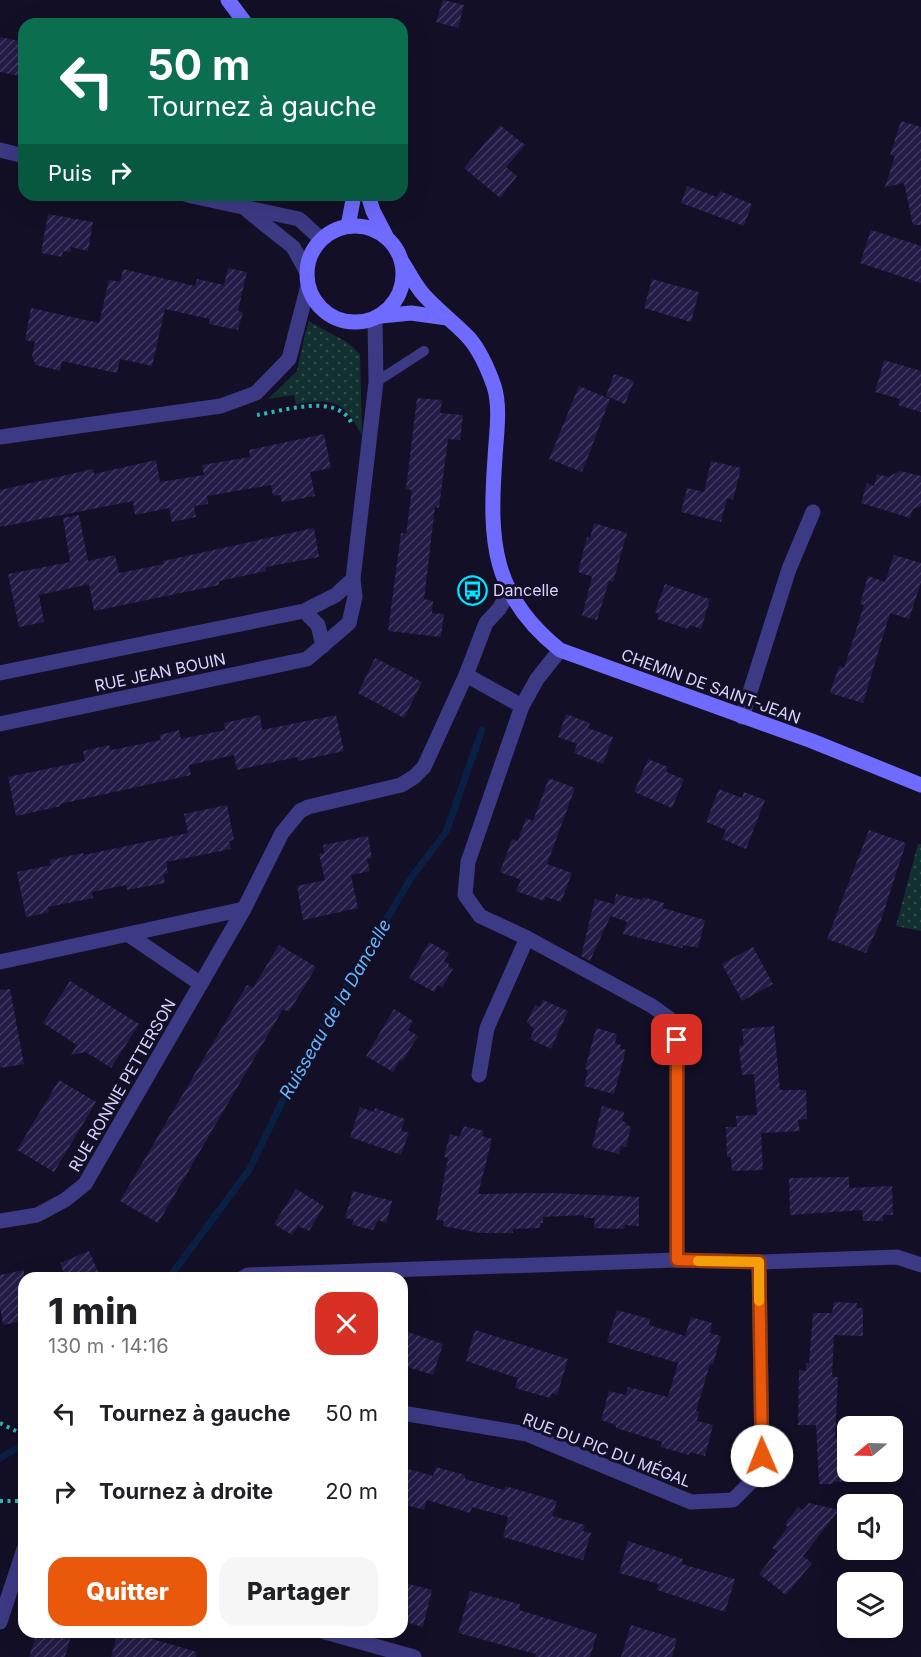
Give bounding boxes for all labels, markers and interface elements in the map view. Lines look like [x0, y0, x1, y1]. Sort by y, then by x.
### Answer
text: 50 m [147, 39, 250, 90]
icon: left [48, 42, 126, 120]
text: Tournez à gauche [147, 90, 376, 123]
icon: right [104, 156, 137, 189]
text: Puis [48, 160, 92, 186]
bus stop icon: Dancelle [456, 574, 488, 606]
place label: Dancelle [493, 580, 559, 600]
street label: CHEMIN DE SAINT-JEAN [619, 644, 803, 728]
street label: RUE JEAN BOUIN [93, 648, 227, 696]
water label: Ruisseau de la Dancelle [275, 915, 395, 1103]
street label: RUE RONNIE PETTERSON [64, 995, 180, 1175]
pin [651, 1014, 702, 1065]
icon: arrive [660, 1023, 693, 1056]
text: 1 min [48, 1289, 138, 1333]
button: close [315, 1292, 378, 1355]
text: 130 m · 14:16 [48, 1334, 169, 1358]
icon: left [48, 1397, 81, 1430]
text: Tournez à gauche [99, 1400, 291, 1426]
text: 50 m [325, 1400, 378, 1426]
street label: RUE DU PIC DU MÉGAL [520, 1409, 694, 1491]
north arrow [837, 1416, 903, 1482]
map controls [837, 1416, 903, 1638]
position arrow [730, 1424, 794, 1488]
icon: right [48, 1475, 81, 1508]
text: Tournez à droite [99, 1478, 273, 1504]
text: 20 m [325, 1478, 378, 1504]
button: sound [837, 1494, 903, 1560]
button: Quitter [48, 1557, 207, 1626]
button: Partager [219, 1557, 378, 1626]
button: layers [837, 1572, 903, 1638]

